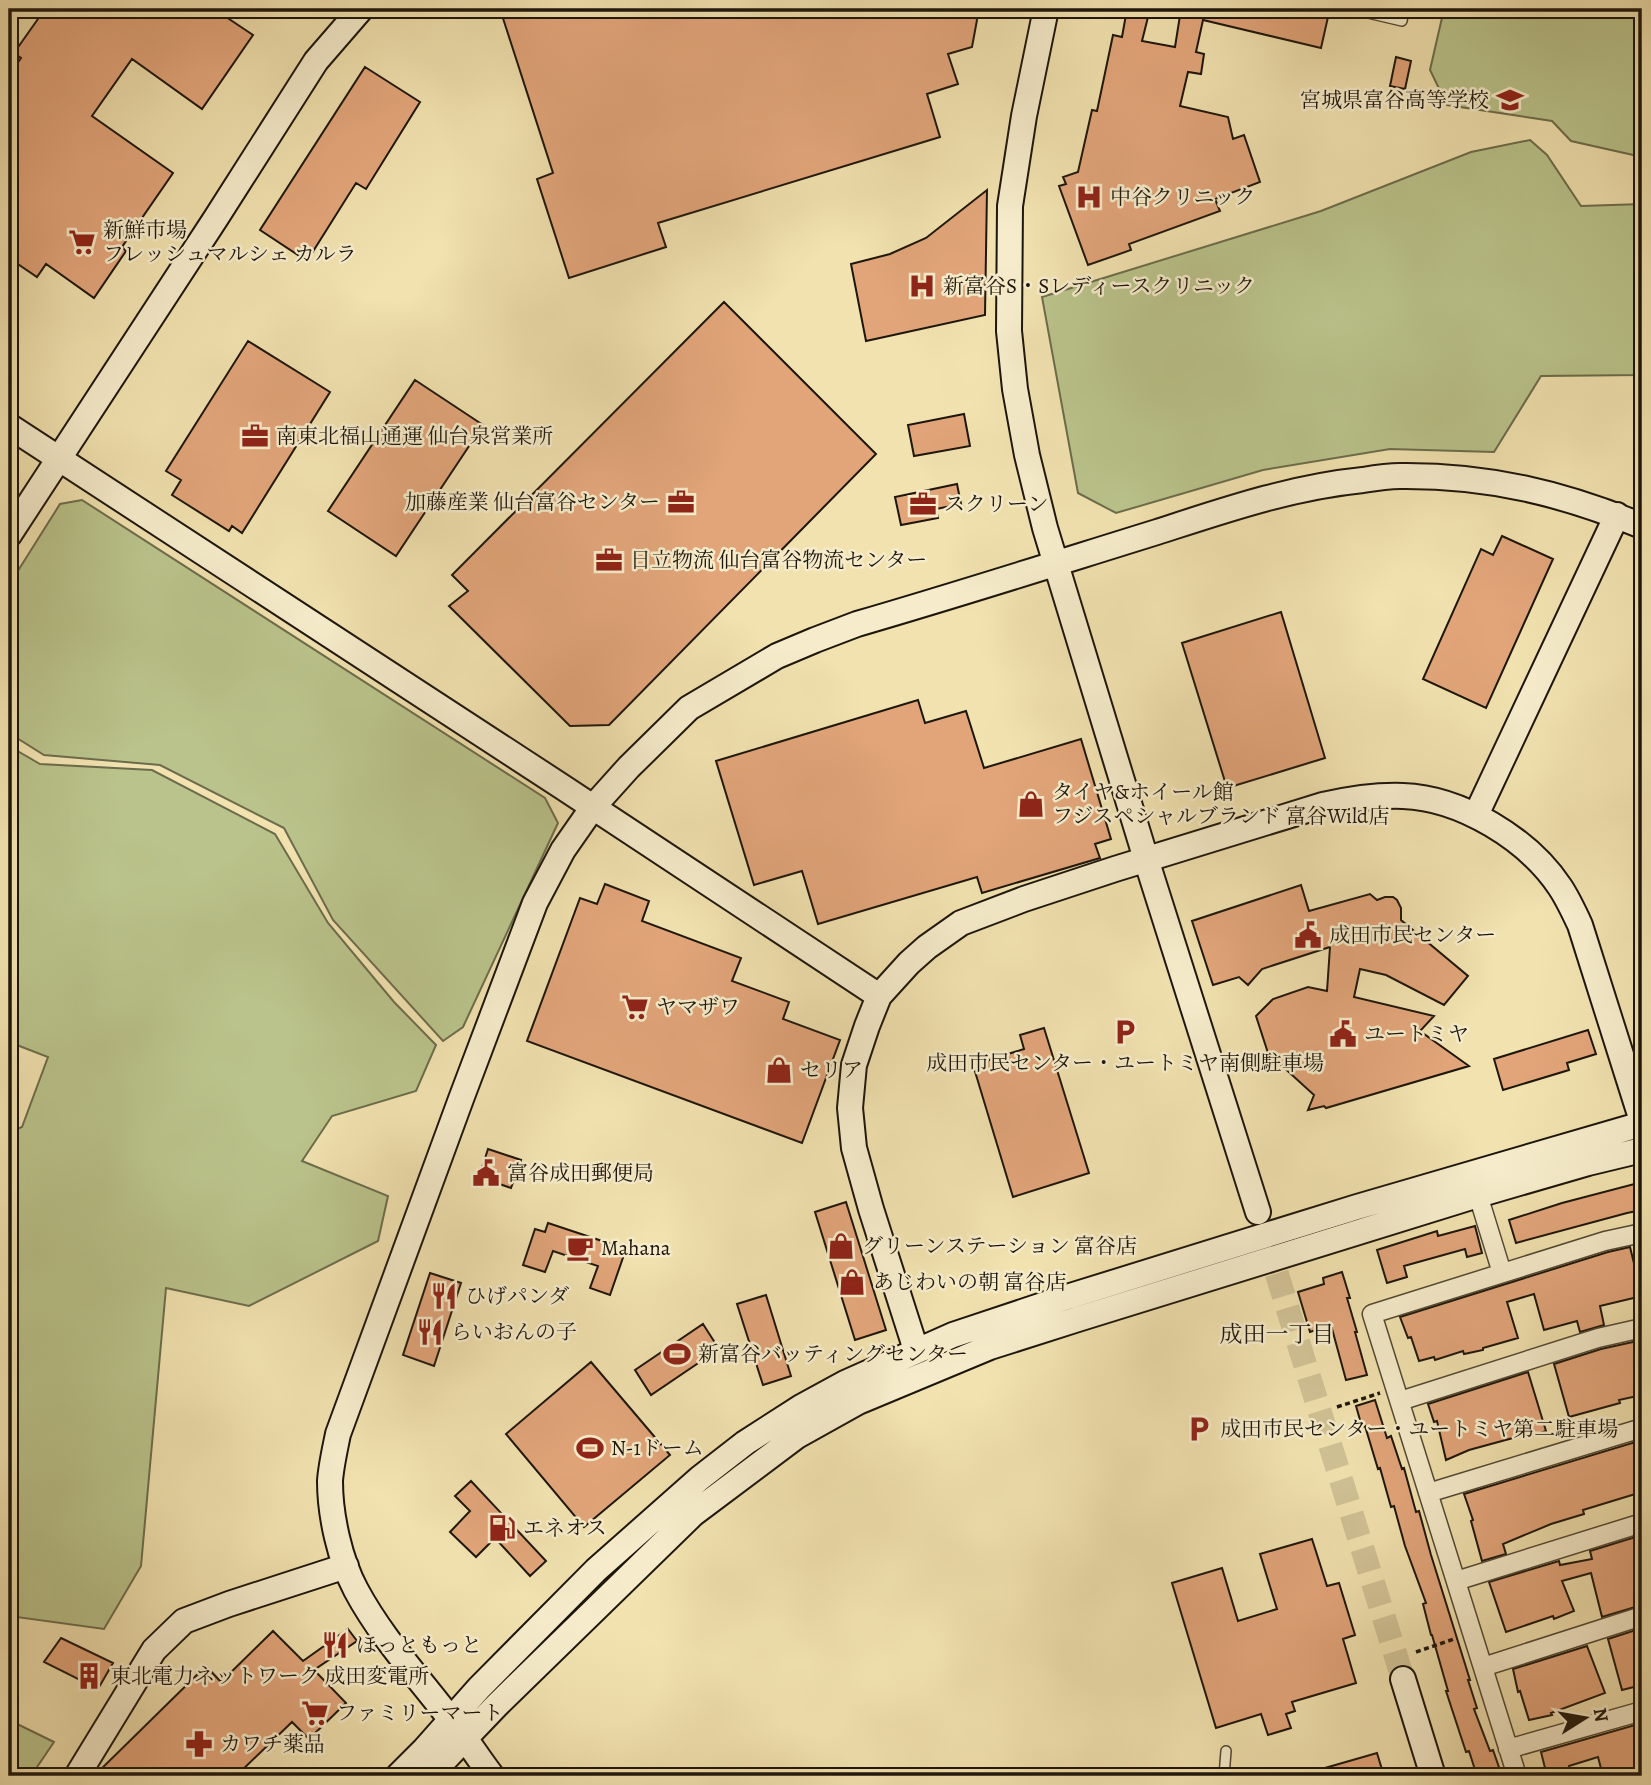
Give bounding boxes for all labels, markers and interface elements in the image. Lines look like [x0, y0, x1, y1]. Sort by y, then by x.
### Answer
school or university icon: 宮城県富谷高等学校 [1495, 85, 1525, 115]
place label: 宮城県富谷高等学校 [1300, 86, 1489, 114]
hospital icon: 中谷クリニック [1074, 182, 1104, 212]
place label: 中谷クリニック [1110, 183, 1256, 211]
place label: 新鮮市場 フレッシュマルシェ カルラ [103, 216, 357, 268]
supermarket icon: 新鮮市場 フレッシュマルシェ カルラ [67, 227, 97, 257]
hospital icon: 新富谷S・Sレディースクリニック [907, 271, 937, 301]
place label: 新富谷S・Sレディースクリニック [943, 272, 1255, 300]
office icon: 南東北福山通運 仙台泉営業所 [240, 421, 270, 451]
place label: 南東北福山通運 仙台泉営業所 [276, 422, 553, 450]
office icon: 加藤産業 仙台富谷センター [666, 487, 696, 517]
place label: 加藤産業 仙台富谷センター [405, 488, 660, 516]
office icon: スクリーン [908, 489, 938, 519]
place label: スクリーン [944, 490, 1049, 518]
office icon: 日立物流 仙台富谷物流センター [594, 545, 624, 575]
place label: 日立物流 仙台富谷物流センター [630, 546, 927, 574]
place label: タイヤ&ホイール館 フジスペシャルブランド 富谷Wild店 [1052, 778, 1389, 830]
shop icon: タイヤ&ホイール館 フジスペシャルブランド 富谷Wild店 [1016, 789, 1046, 819]
public building icon: 成田市民センター [1293, 920, 1323, 950]
place label: 成田市民センター [1329, 921, 1496, 949]
supermarket icon: ヤマザワ [620, 992, 650, 1022]
place label: ヤマザワ [656, 993, 740, 1021]
parking icon: 成田市民センター・ユートミヤ南側駐車場 [1110, 1017, 1140, 1047]
public building icon: ユートミヤ [1328, 1019, 1358, 1049]
place label: ユートミヤ [1364, 1020, 1469, 1048]
place label: 成田市民センター・ユートミヤ南側駐車場 [926, 1049, 1324, 1077]
shop icon: セリア [764, 1055, 794, 1085]
place label: セリア [800, 1056, 863, 1084]
public building icon: 富谷成田郵便局 [471, 1158, 501, 1188]
place label: 富谷成田郵便局 [507, 1159, 654, 1187]
shop icon: グリーンステーション 富谷店 [826, 1231, 856, 1261]
place label: グリーンステーション 富谷店 [862, 1232, 1137, 1260]
cafe icon: Mahana [565, 1233, 595, 1263]
place label: Mahana [601, 1234, 671, 1262]
shop icon: あじわいの朝 富谷店 [837, 1267, 867, 1297]
place label: あじわいの朝 富谷店 [873, 1268, 1066, 1296]
restaurant icon: ひげパンダ [429, 1281, 459, 1311]
place label: ひげパンダ [465, 1282, 569, 1310]
restaurant icon: らいおんの子 [415, 1317, 445, 1347]
place label: らいおんの子 [451, 1318, 577, 1346]
district label: 成田一丁目 [1220, 1319, 1335, 1350]
sports icon: 新富谷バッティングセンター [662, 1339, 692, 1369]
place label: 新富谷バッティングセンター [698, 1340, 968, 1368]
parking icon: 成田市民センター・ユートミヤ第二駐車場 [1184, 1414, 1214, 1444]
place label: 成田市民センター・ユートミヤ第二駐車場 [1220, 1415, 1618, 1443]
sports icon: N-1ドーム [575, 1433, 605, 1463]
place label: N-1ドーム [611, 1434, 704, 1462]
fuel station icon: エネオス [487, 1513, 517, 1543]
place label: エネオス [523, 1514, 607, 1542]
restaurant icon: ほっともっと [320, 1630, 350, 1660]
place label: ほっともっと [356, 1631, 482, 1659]
building icon: 東北電力ネットワーク 成田変電所 [74, 1661, 104, 1691]
place label: 東北電力ネットワーク 成田変電所 [110, 1662, 429, 1690]
north arrow [1550, 1684, 1620, 1754]
supermarket icon: ファミリーマート [300, 1698, 330, 1728]
place label: ファミリーマート [336, 1699, 504, 1727]
text: N [1587, 1706, 1615, 1724]
pharmacy icon: カワチ薬品 [184, 1729, 214, 1759]
place label: カワチ薬品 [220, 1730, 325, 1758]

